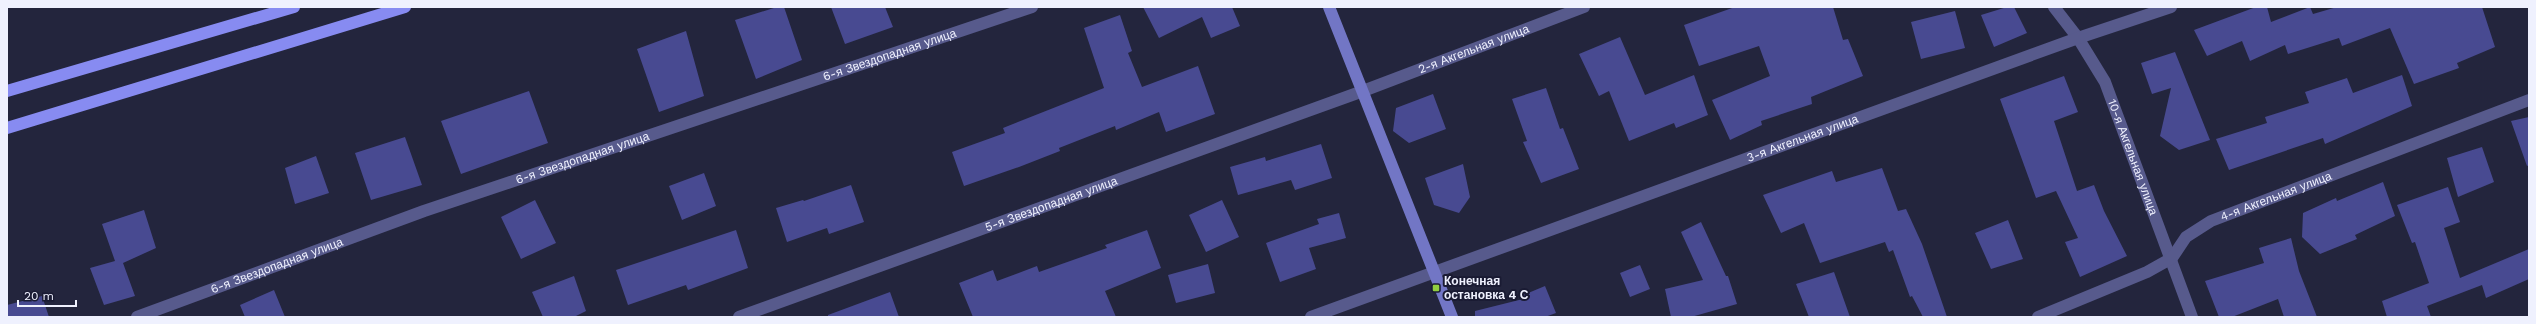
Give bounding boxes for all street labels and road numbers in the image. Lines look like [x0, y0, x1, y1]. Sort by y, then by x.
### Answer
street label: 2-я Акгельная улица [1416, 21, 1531, 76]
street label: 6-я Звездопадная улица [821, 26, 958, 84]
street label: 10-я Акгельная улица [2105, 97, 2161, 217]
street label: 3-я Акгельная улица [1745, 111, 1860, 165]
street label: 6-я Звездопадная улица [514, 129, 651, 187]
street label: 4-я Акгельная улица [2218, 169, 2334, 224]
street label: 5-я Звездопадная улица [983, 173, 1120, 234]
street label: 6-я Звездопадная улица [209, 234, 345, 296]

